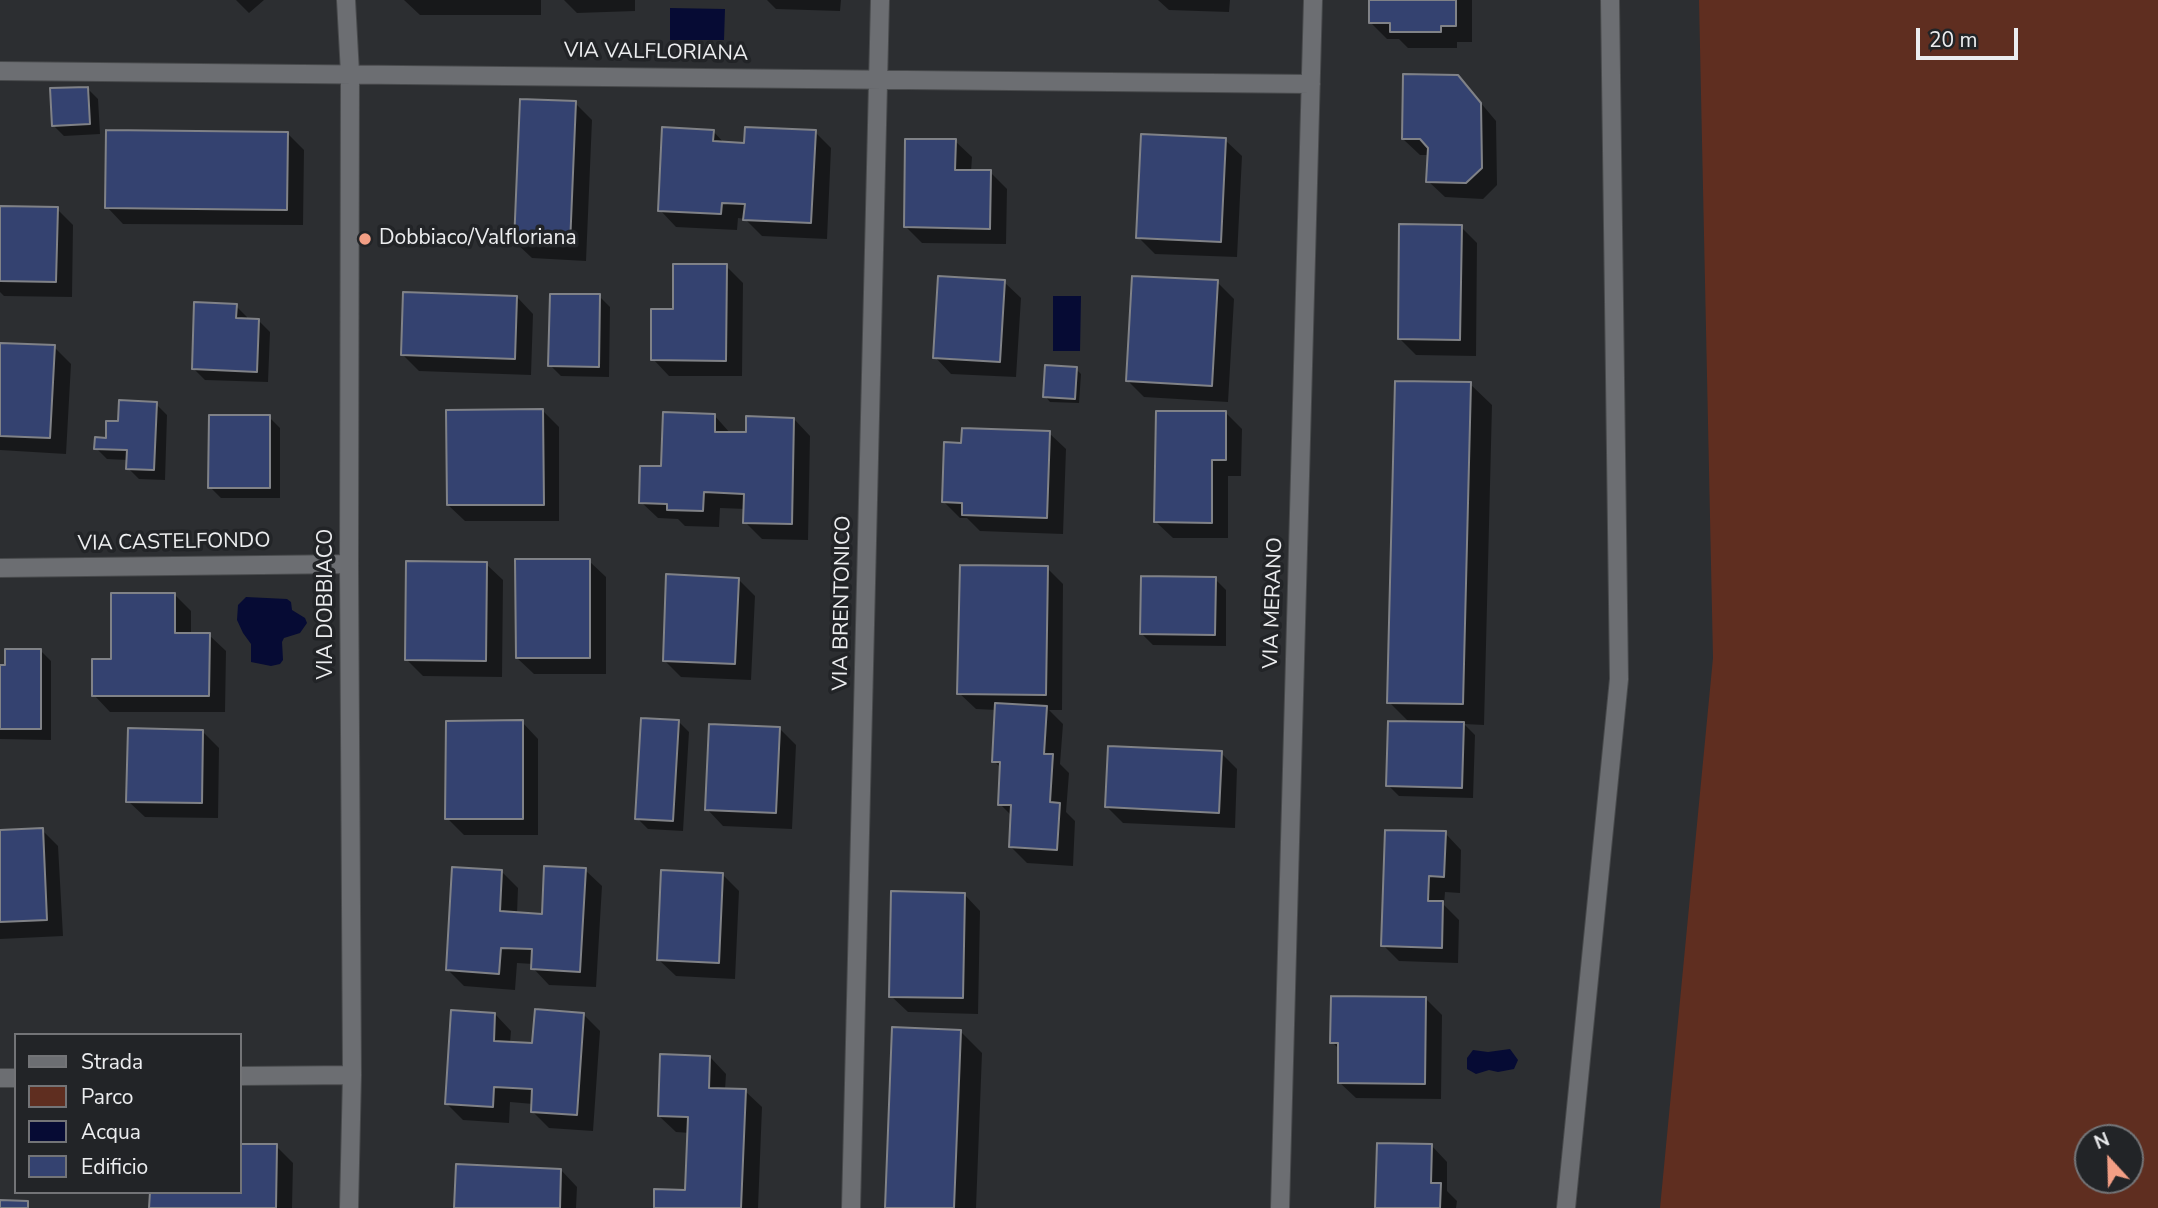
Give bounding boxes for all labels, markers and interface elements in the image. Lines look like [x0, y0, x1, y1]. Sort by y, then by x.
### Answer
scale bar [1920, 14, 2022, 58]
text: 20 m [1929, 26, 1978, 54]
street label: VIA VALFLORIANA [564, 39, 748, 67]
place label: Dobbiaco/Valfloriana [379, 226, 577, 252]
marker: Dobbiaco/Valfloriana [357, 231, 373, 247]
street label: VIA BRENTONICO [829, 515, 857, 691]
street label: VIA CASTELFONDO [77, 529, 271, 557]
street label: VIA DOBBIACO [314, 529, 340, 679]
street label: VIA MERANO [1259, 537, 1289, 669]
legend [14, 1033, 242, 1194]
text: Strada [81, 1048, 143, 1076]
text: Parco [81, 1083, 134, 1111]
text: Acqua [81, 1118, 141, 1146]
north arrow [2074, 1124, 2144, 1194]
text: N [2090, 1127, 2113, 1156]
text: Edificio [81, 1153, 148, 1181]

